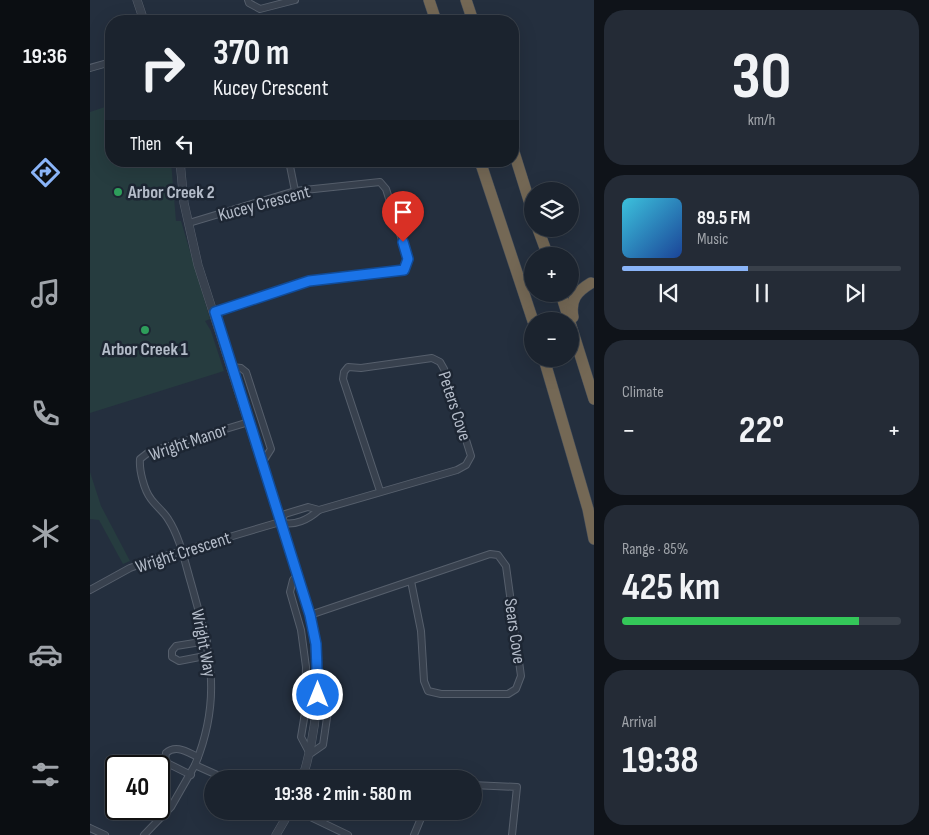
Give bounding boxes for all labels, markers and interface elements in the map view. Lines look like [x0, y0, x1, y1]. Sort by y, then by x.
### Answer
text: 370 m [213, 32, 289, 75]
icon: right [130, 35, 195, 100]
text: 30 [731, 39, 792, 117]
text: 19:36 [23, 43, 67, 70]
text: Kucey Crescent [213, 75, 328, 102]
text: km/h [748, 111, 775, 130]
icon: left [171, 130, 199, 158]
text: Then [130, 133, 161, 156]
icon: directions [28, 155, 63, 190]
street label: Kucey Crescent [216, 181, 313, 226]
place label: Arbor Creek 2 [127, 182, 215, 203]
map controls [524, 182, 579, 367]
button: layers [524, 182, 579, 237]
marker: Arbor Creek 2 [112, 186, 124, 198]
pin [382, 191, 424, 242]
icon: arrive [389, 198, 417, 226]
text: 89.5 FM [697, 207, 750, 230]
text: Music [697, 230, 728, 249]
button: + [524, 247, 579, 302]
icon: music [28, 276, 63, 311]
icon: previous [655, 279, 683, 307]
icon: pause [748, 279, 776, 307]
icon: next [841, 279, 869, 307]
button: − [524, 312, 579, 367]
marker: Arbor Creek 1 [139, 324, 151, 336]
place label: Arbor Creek 1 [101, 339, 188, 360]
street label: Peters Cove [433, 369, 476, 443]
text: Climate [622, 383, 664, 402]
icon: phone [28, 396, 63, 431]
text: 22° [739, 408, 784, 453]
text: − [622, 414, 636, 447]
text: + [887, 414, 901, 447]
street label: Wright Manor [146, 419, 230, 466]
icon: climate [28, 516, 63, 551]
street label: Wright Crescent [133, 527, 234, 578]
text: Range · 85% [622, 540, 688, 559]
text: 425 km [622, 565, 720, 610]
street label: Sears Cove [500, 597, 529, 665]
street label: Wright Way [187, 608, 220, 679]
icon: car [28, 637, 63, 672]
position arrow [291, 668, 343, 720]
text: Arrival [622, 713, 656, 732]
text: 19:38 [622, 738, 698, 783]
speed limit sign: 40 [105, 755, 170, 820]
icon: filters [28, 757, 63, 792]
text: 19:38 · 2 min · 580 m [274, 783, 412, 806]

